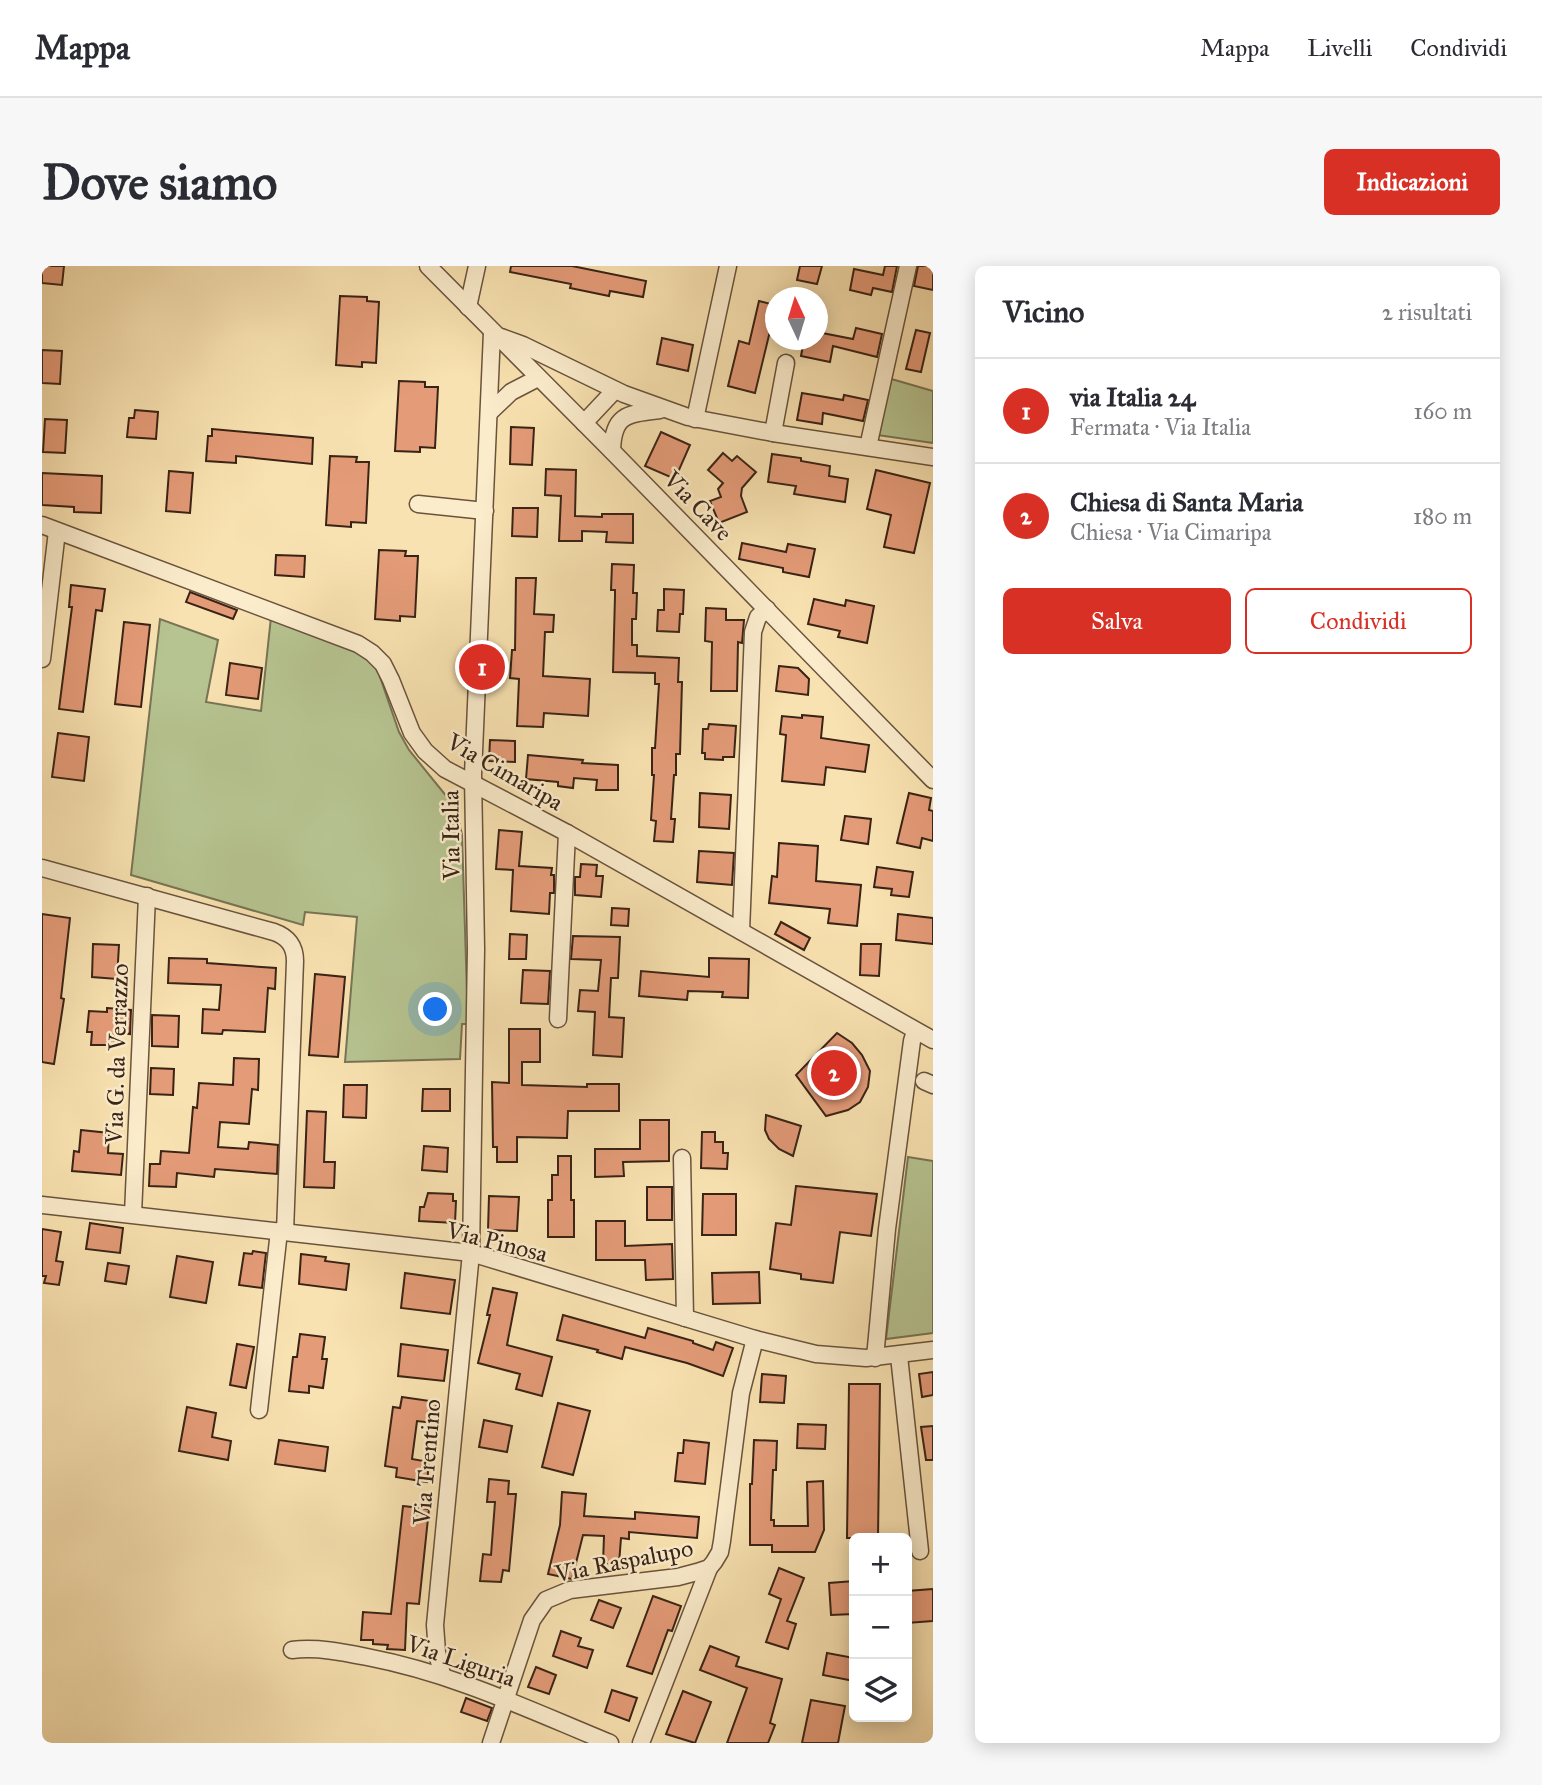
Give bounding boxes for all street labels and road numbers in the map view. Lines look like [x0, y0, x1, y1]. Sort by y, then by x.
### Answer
street label: Via Cave [657, 464, 739, 547]
street label: Via Cimaripa [441, 726, 569, 818]
street label: Via Italia [435, 789, 467, 881]
street label: Via G. da Verrazzo [99, 963, 135, 1146]
street label: Via Pinosa [442, 1215, 551, 1269]
street label: Via Trentino [406, 1398, 447, 1527]
street label: Via Raspalupo [551, 1533, 696, 1589]
street label: Via Liguria [402, 1628, 520, 1694]

